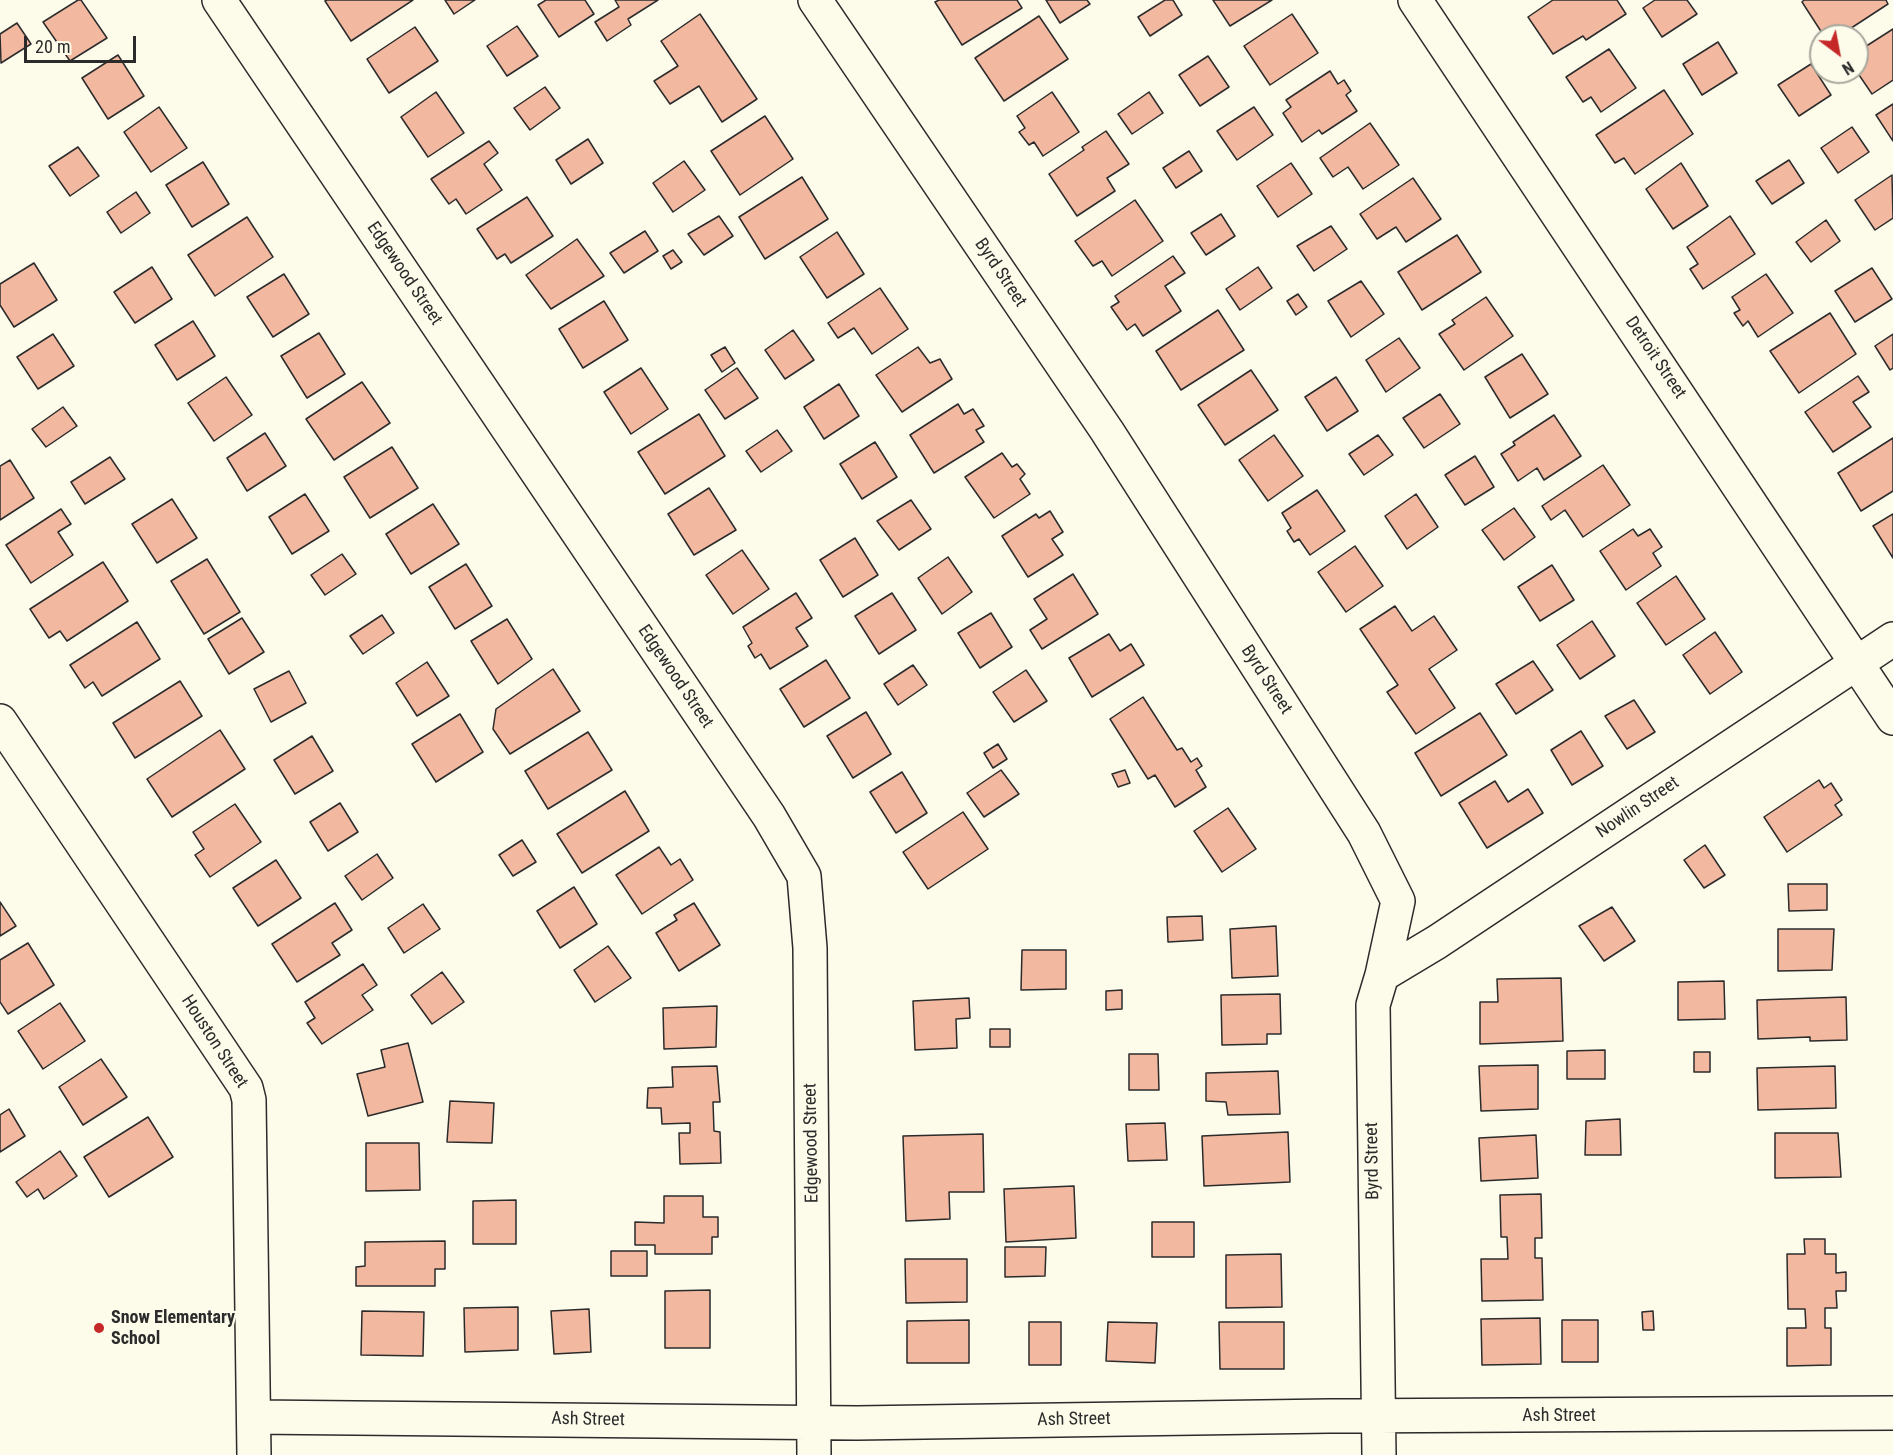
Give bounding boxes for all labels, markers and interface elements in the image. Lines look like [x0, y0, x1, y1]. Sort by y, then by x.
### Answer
scale bar [27, 24, 140, 62]
north arrow [1809, 24, 1869, 84]
text: 20 m [35, 36, 70, 57]
text: N [1839, 57, 1857, 79]
street label: Edgewood Street [361, 218, 447, 330]
street label: Byrd Street [969, 235, 1031, 311]
street label: Detroit Street [1620, 313, 1690, 403]
street label: Edgewood Street [632, 621, 718, 733]
street label: Byrd Street [1236, 641, 1296, 719]
street label: Nowlin Street [1593, 772, 1683, 844]
street label: Houston Street [176, 992, 252, 1092]
street label: Edgewood Street [800, 1083, 824, 1203]
street label: Byrd Street [1362, 1122, 1384, 1200]
place label: Snow Elementary School [111, 1307, 235, 1350]
marker: Snow Elementary School [92, 1321, 106, 1335]
street label: Ash Street [1522, 1405, 1596, 1427]
street label: Ash Street [551, 1409, 625, 1431]
street label: Ash Street [1037, 1409, 1111, 1431]

